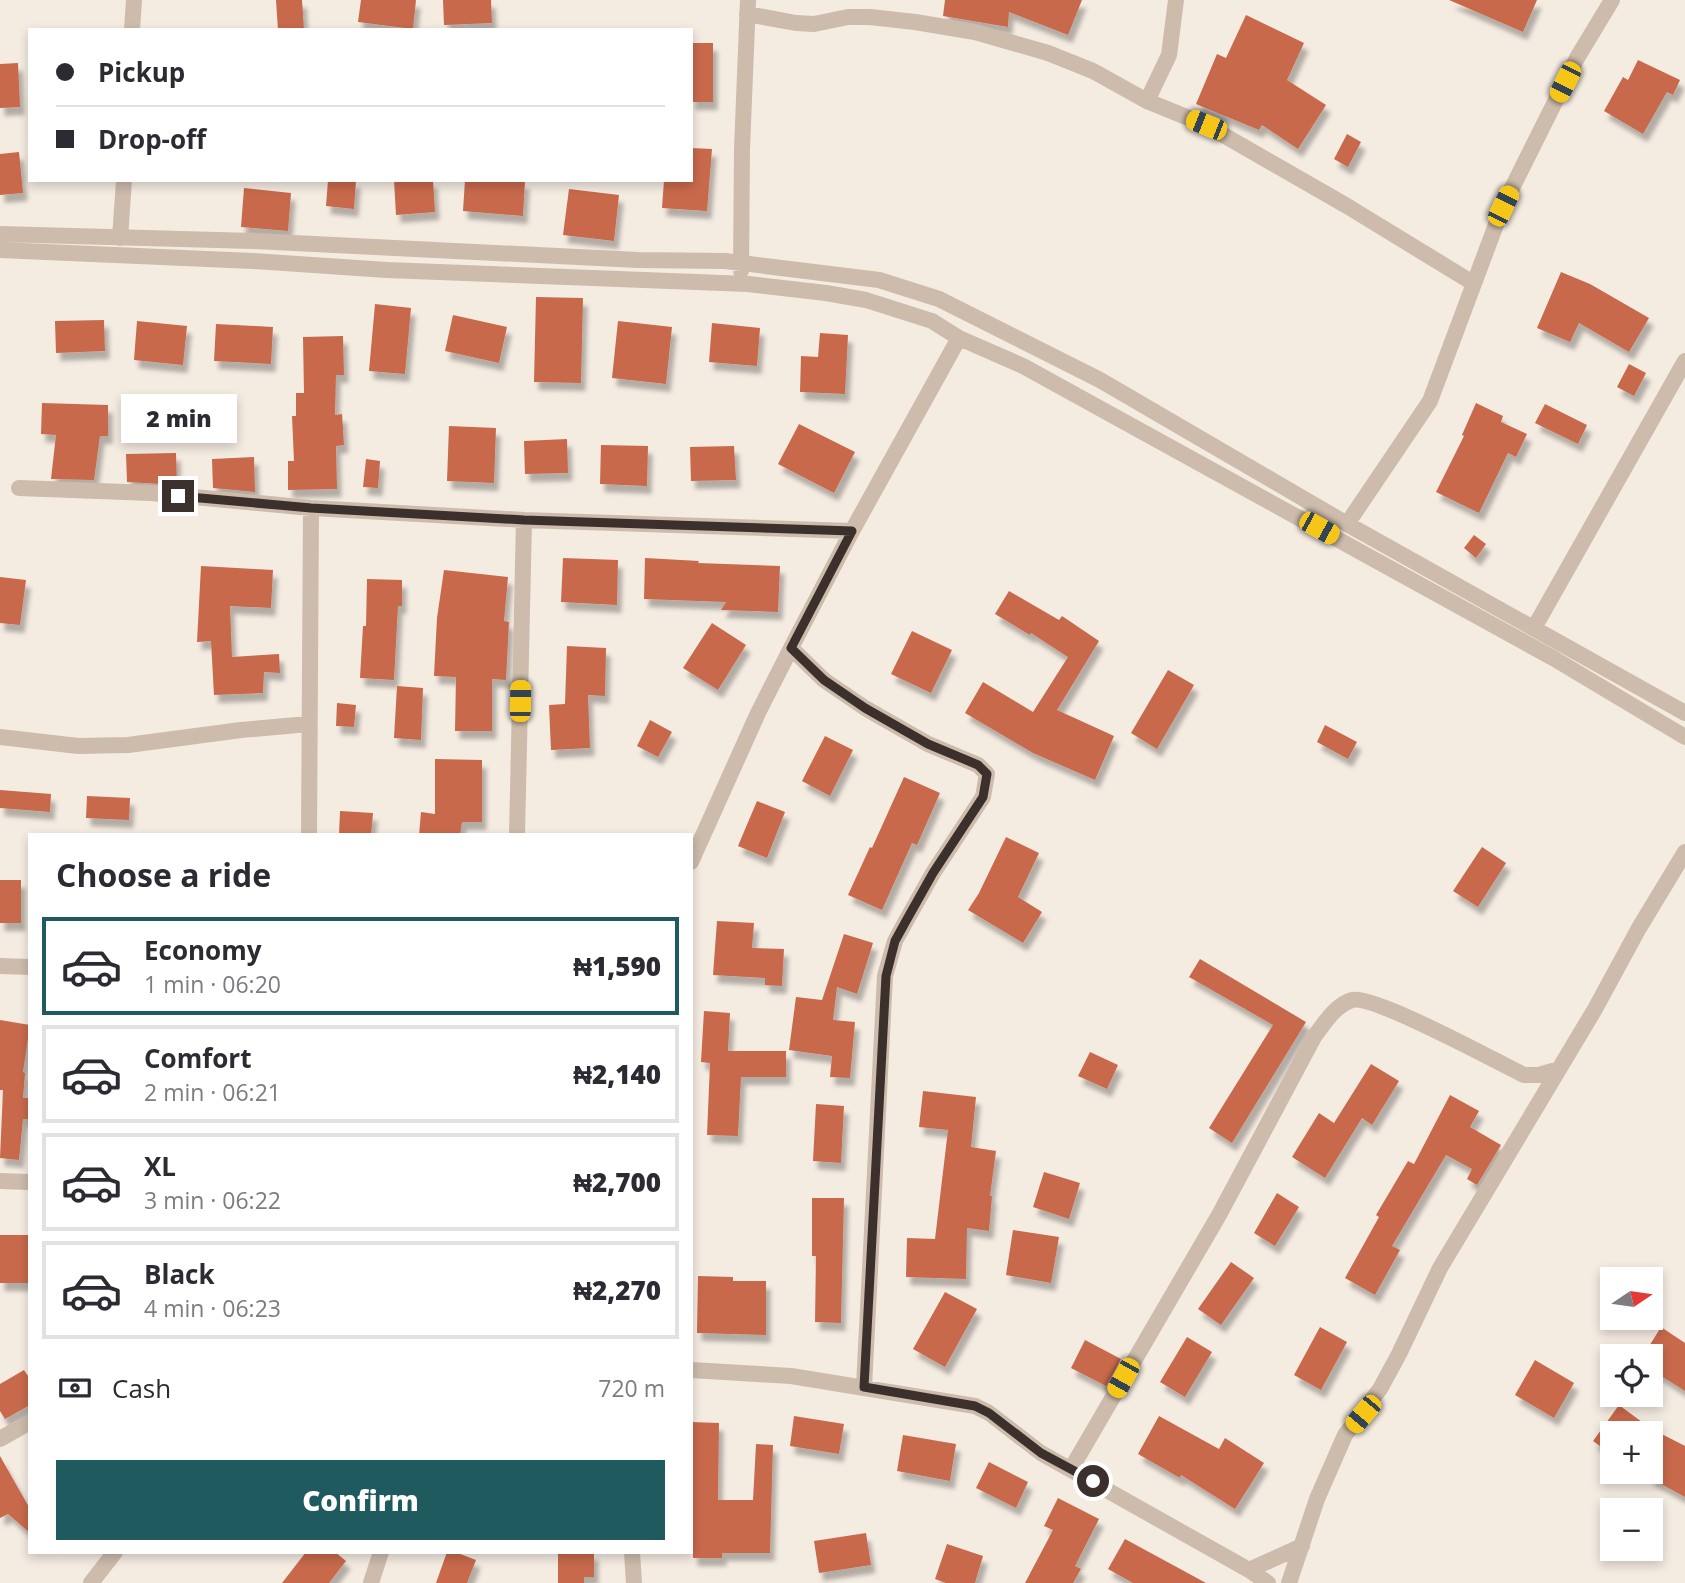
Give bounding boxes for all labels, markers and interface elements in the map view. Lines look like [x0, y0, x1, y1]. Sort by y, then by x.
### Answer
text: Pickup [98, 54, 185, 90]
car [1547, 59, 1584, 105]
car [1183, 107, 1230, 143]
text: Drop-off [98, 121, 206, 157]
car [1485, 183, 1522, 229]
callout: 2 min [120, 394, 236, 444]
text: 2 min [146, 402, 212, 434]
route end [162, 480, 194, 512]
car [1296, 509, 1343, 547]
car [510, 680, 531, 722]
text: Choose a ride [56, 853, 271, 896]
text: Economy [144, 932, 262, 968]
icon: car [60, 935, 123, 998]
text: ₦1,590 [573, 948, 661, 984]
text: 1 min · 06:20 [144, 968, 281, 1000]
text: Comfort [144, 1040, 251, 1076]
icon: car [60, 1043, 123, 1106]
text: ₦2,140 [573, 1056, 661, 1092]
text: 2 min · 06:21 [144, 1076, 281, 1108]
text: XL [144, 1148, 176, 1184]
icon: car [60, 1151, 123, 1214]
text: ₦2,700 [573, 1164, 661, 1200]
text: 3 min · 06:22 [144, 1184, 281, 1216]
text: Black [144, 1256, 215, 1292]
icon: car [60, 1259, 123, 1322]
north arrow [1600, 1267, 1662, 1330]
map controls [1600, 1267, 1663, 1561]
text: ₦2,270 [573, 1272, 661, 1308]
text: 4 min · 06:23 [144, 1292, 281, 1324]
button: locate [1600, 1344, 1663, 1407]
car [1104, 1355, 1143, 1401]
icon: cash [56, 1369, 94, 1407]
text: Cash [112, 1370, 171, 1406]
text: 720 m [598, 1372, 665, 1404]
car [1342, 1391, 1385, 1437]
button: + [1600, 1421, 1663, 1484]
button: Confirm [56, 1460, 665, 1540]
route start [1077, 1465, 1109, 1497]
button: − [1600, 1498, 1663, 1561]

